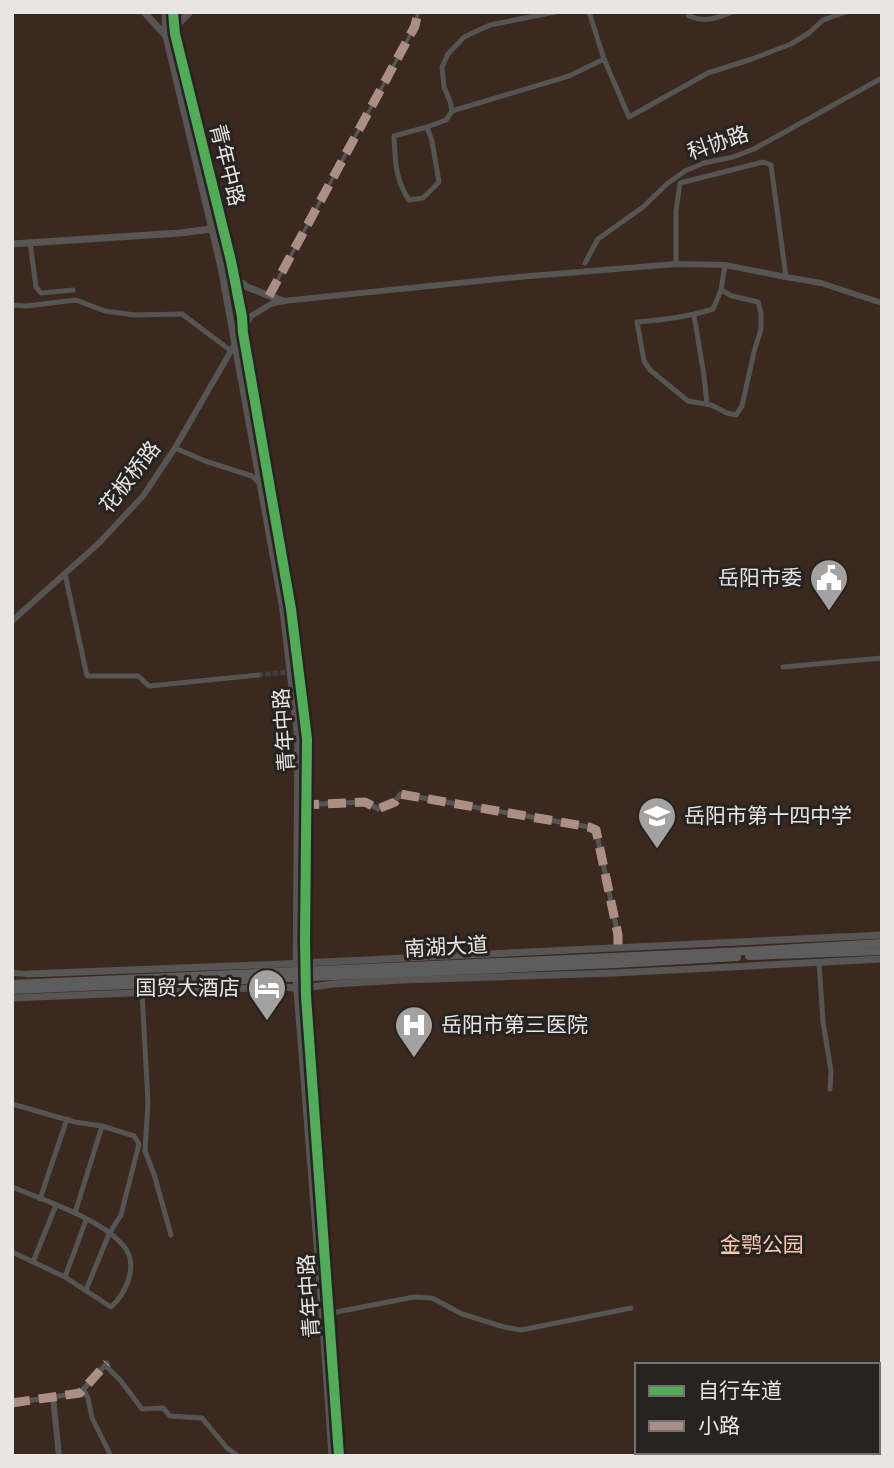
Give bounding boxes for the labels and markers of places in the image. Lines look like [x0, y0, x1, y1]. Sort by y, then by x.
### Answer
public building icon: 岳阳市委 [808, 557, 850, 612]
place label: 岳阳市委 [718, 566, 802, 590]
school or university icon: 岳阳市第十四中学 [636, 795, 678, 850]
place label: 岳阳市第十四中学 [684, 804, 852, 828]
hotel icon: 国贸大酒店 [246, 967, 288, 1022]
place label: 国贸大酒店 [135, 976, 240, 1000]
hospital icon: 岳阳市第三医院 [393, 1004, 435, 1059]
place label: 岳阳市第三医院 [441, 1013, 588, 1037]

